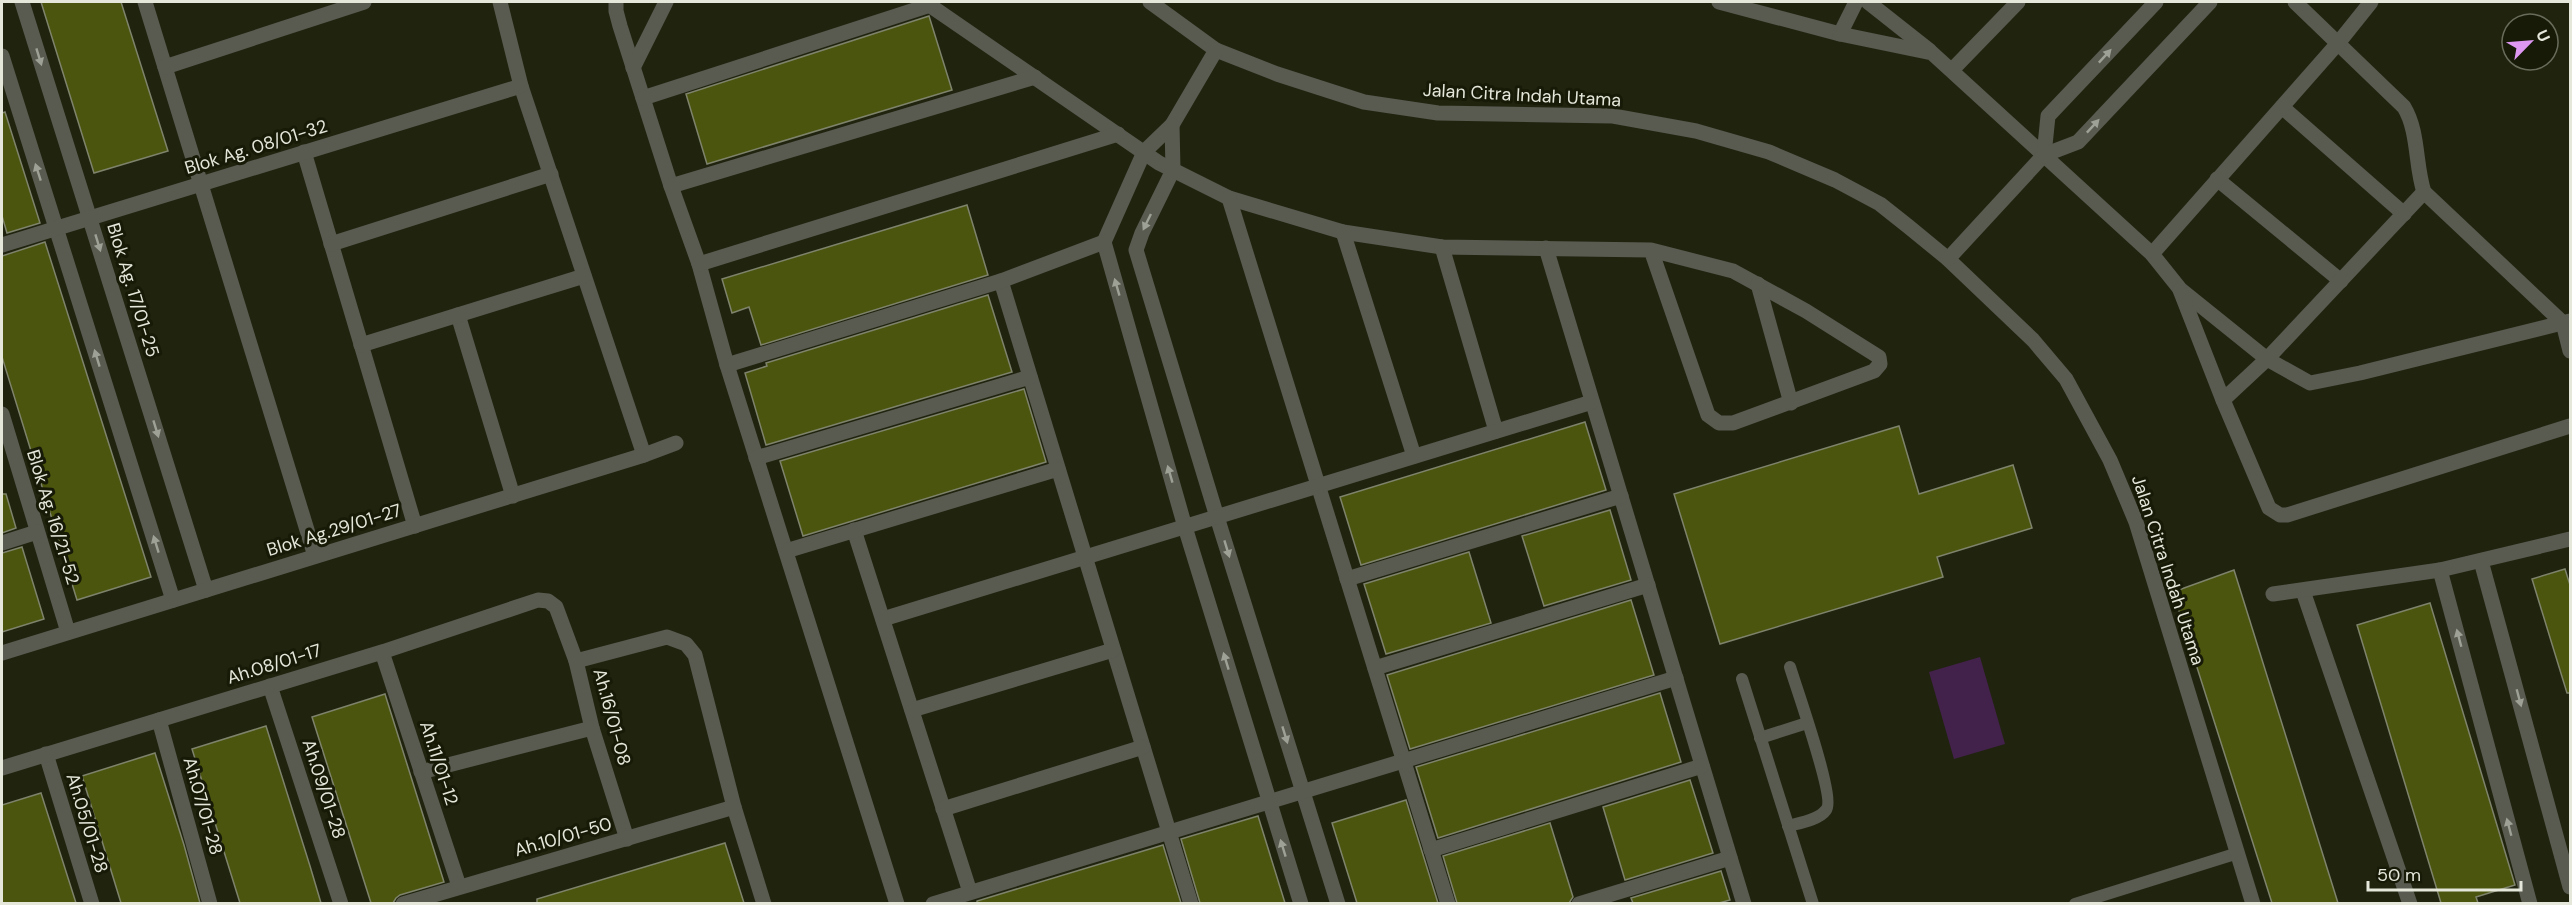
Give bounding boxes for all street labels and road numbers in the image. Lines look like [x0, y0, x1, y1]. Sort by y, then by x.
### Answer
street label: Jalan Citra Indah Utama [1422, 78, 1622, 112]
street label: Blok Ag. 08/01-32 [182, 114, 330, 180]
street label: Blok Ag. 17/01-25 [101, 220, 165, 360]
street label: Blok Ag. 16/21-52 [21, 447, 85, 587]
street label: Jalan Citra Indah Utama [2126, 472, 2210, 668]
street label: Blok Ag.29/01-27 [264, 498, 404, 562]
street label: Ah.08/01-17 [224, 638, 324, 690]
street label: Ah.16/01-08 [588, 666, 636, 768]
street label: Ah.11/01-12 [414, 718, 464, 808]
street label: Ah.09/01-28 [297, 736, 351, 842]
street label: Ah.07/01-28 [178, 754, 228, 858]
street label: Ah.05/01-28 [60, 770, 114, 876]
street label: Ah.10/01-50 [511, 812, 615, 862]

